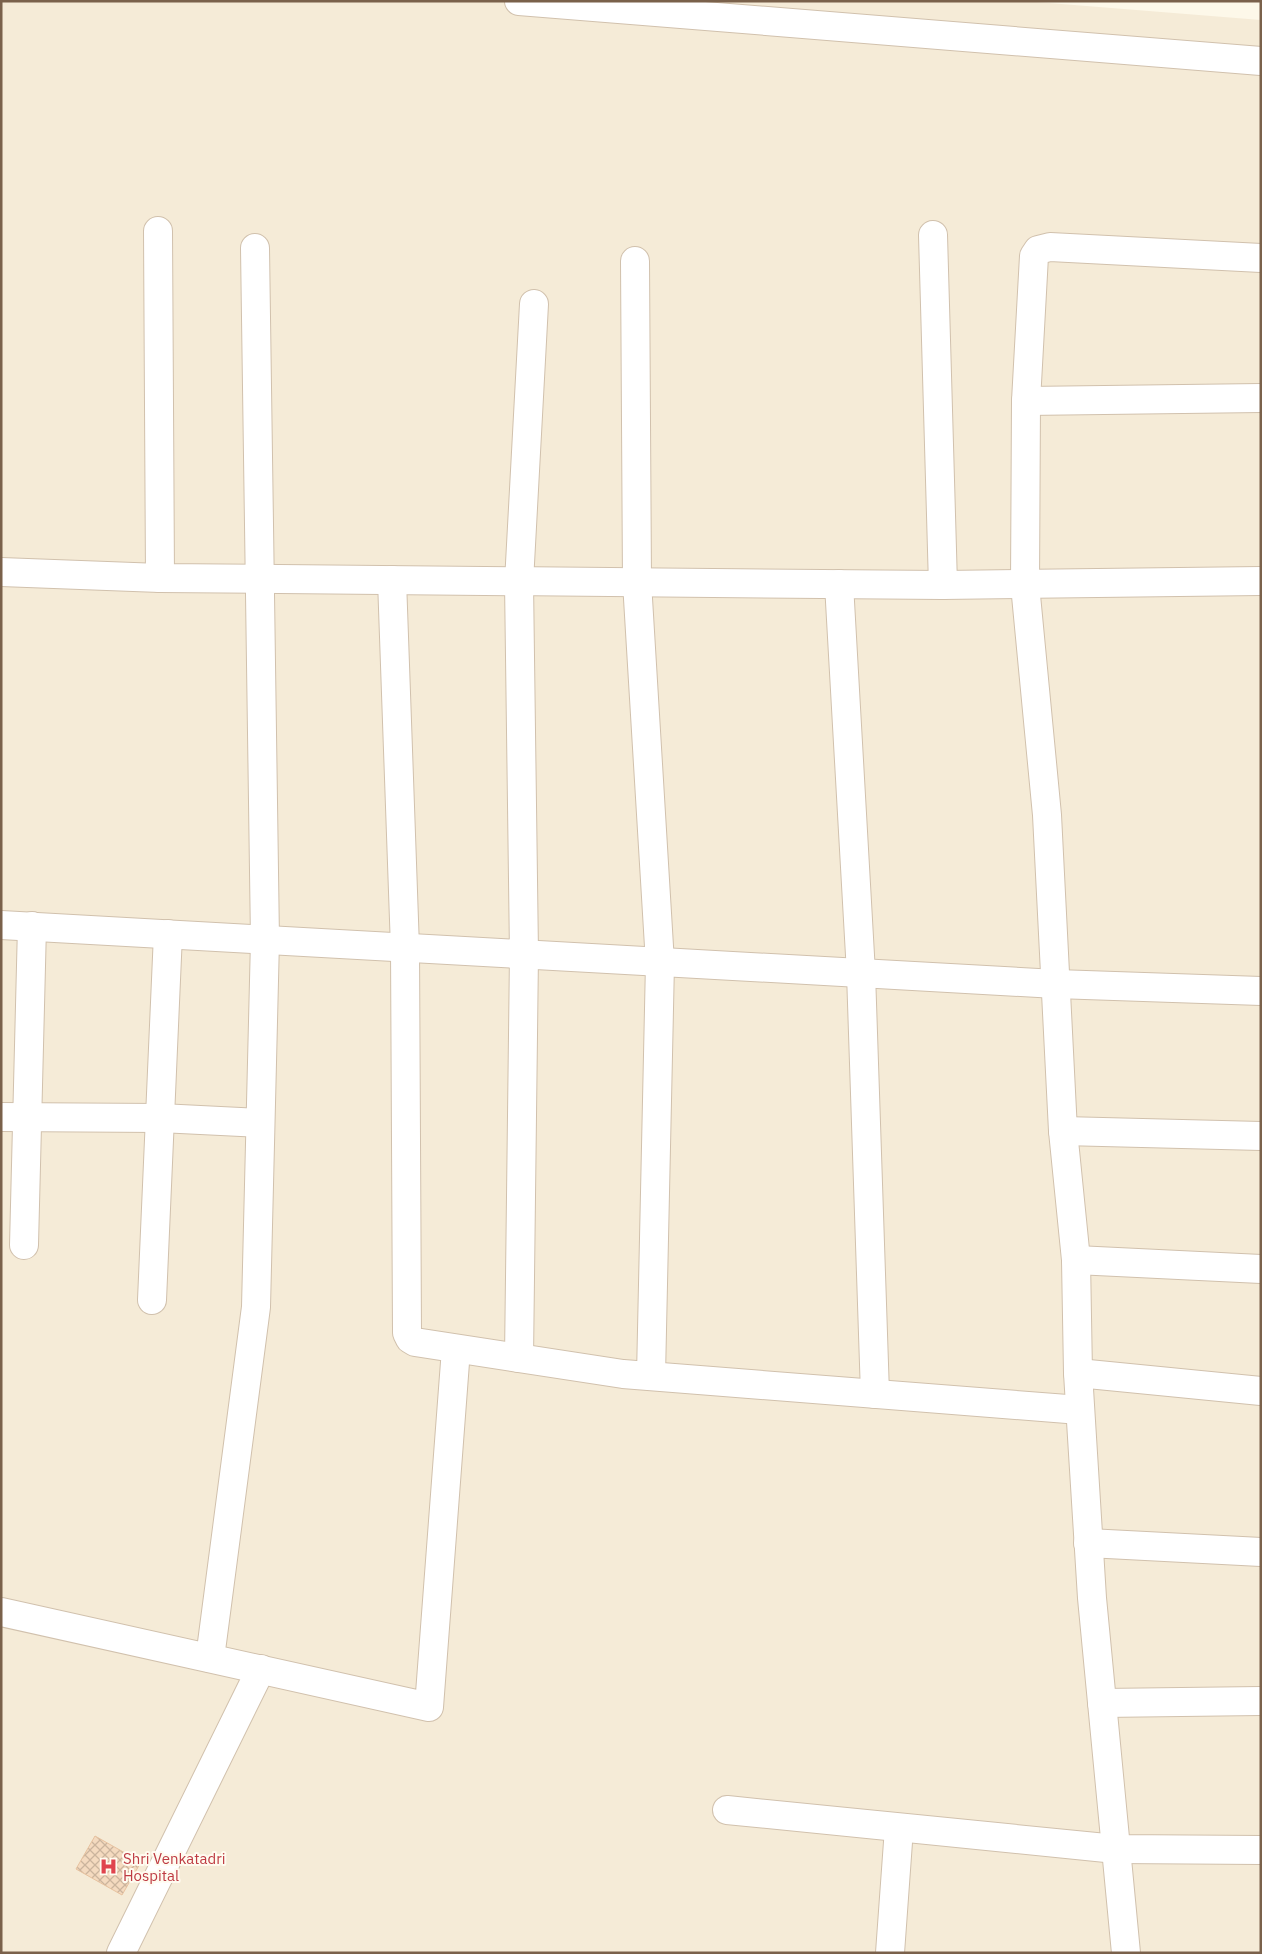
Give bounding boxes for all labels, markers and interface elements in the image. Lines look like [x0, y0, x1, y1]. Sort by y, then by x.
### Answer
place label: Shri Venkatadri Hospital [123, 1849, 226, 1885]
hospital icon: Shri Venkatadri Hospital [99, 1857, 119, 1877]

